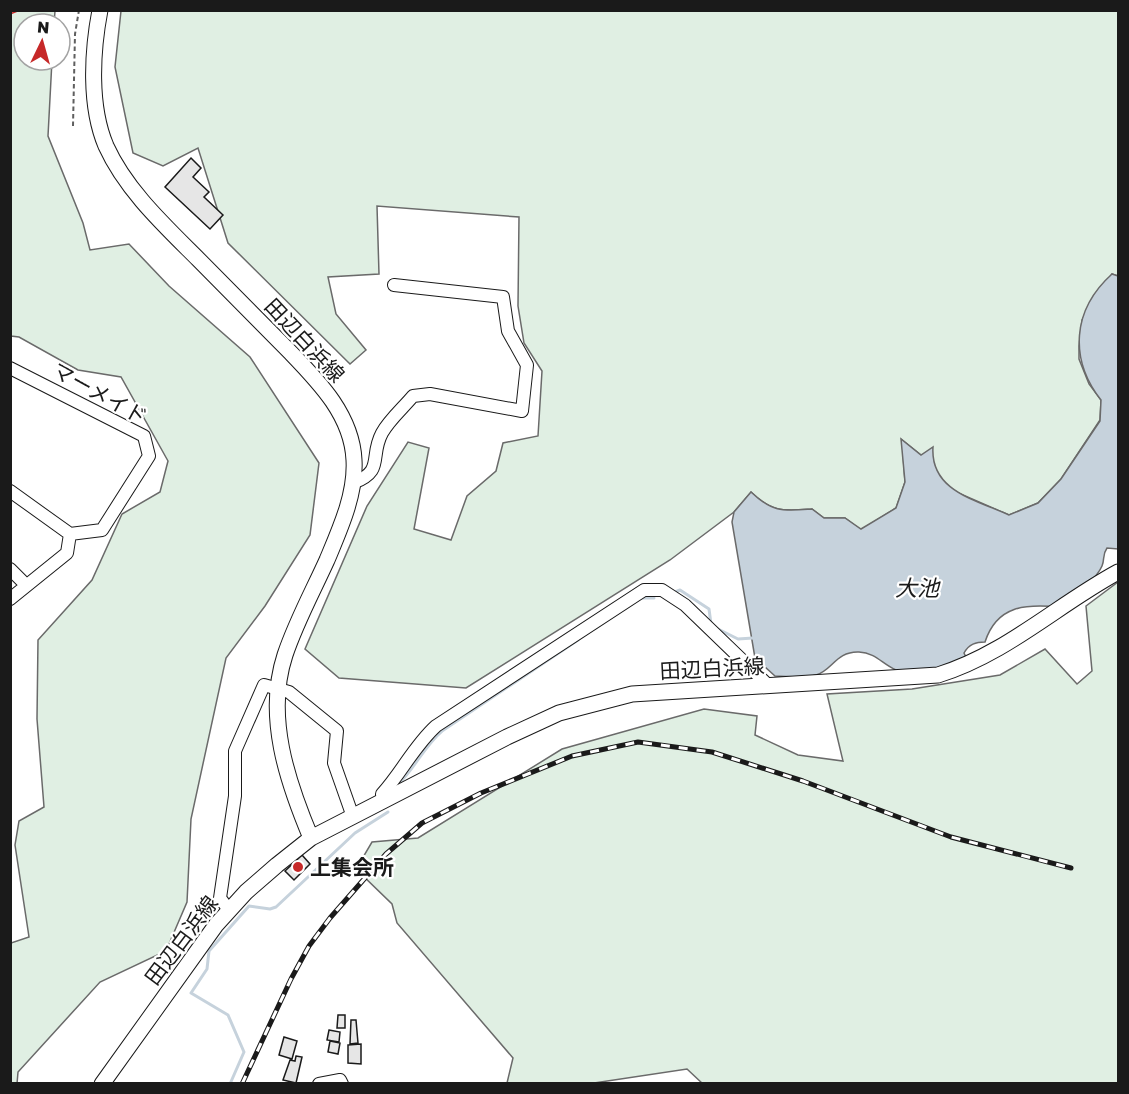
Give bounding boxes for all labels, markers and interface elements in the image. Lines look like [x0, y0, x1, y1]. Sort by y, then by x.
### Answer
north arrow [12, 12, 72, 72]
text: N [36, 17, 50, 38]
street label: 田辺白浜線 [260, 293, 350, 387]
street label: マーメイド [48, 356, 152, 430]
water label: 大池 [895, 574, 941, 601]
street label: 田辺白浜線 [659, 652, 765, 684]
place label: 上集会所 [310, 854, 394, 880]
marker: 上集会所 [291, 860, 305, 874]
street label: 田辺白浜線 [139, 890, 223, 990]

